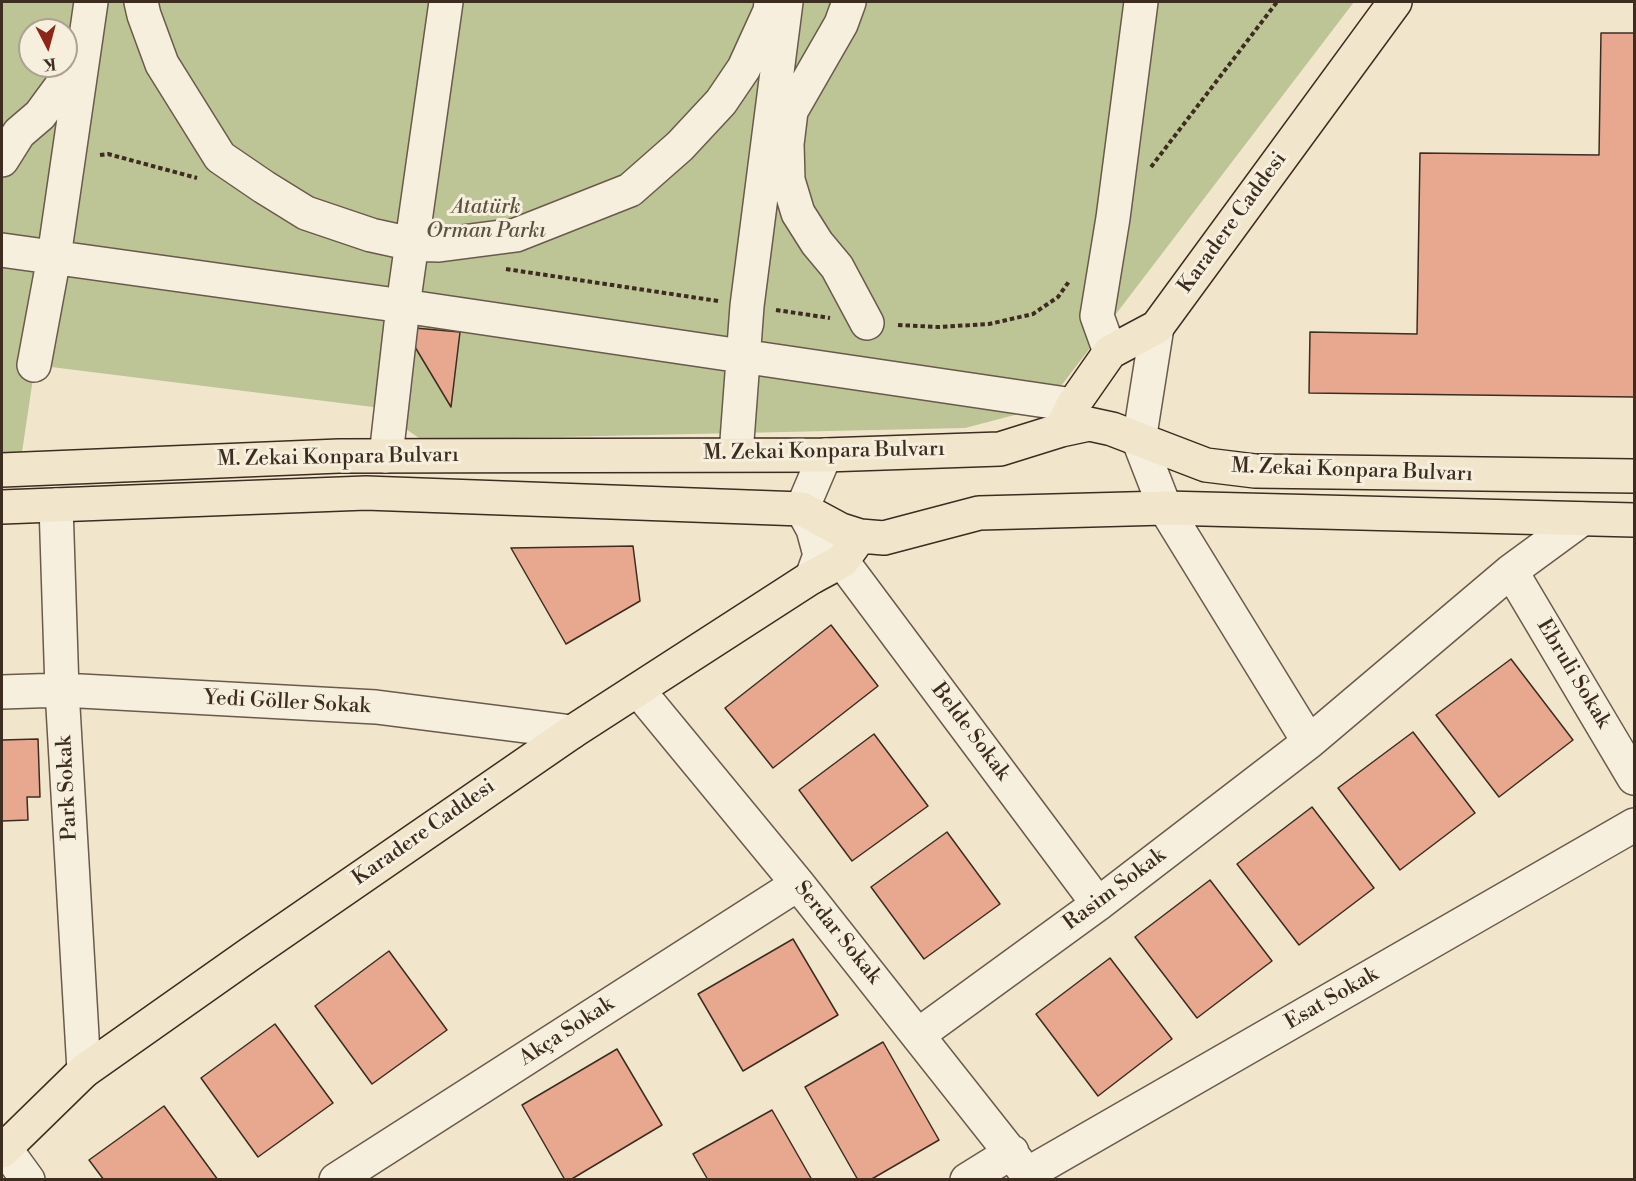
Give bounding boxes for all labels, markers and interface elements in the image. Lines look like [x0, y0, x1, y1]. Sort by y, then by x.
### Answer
north arrow [18, 18, 78, 78]
text: K [42, 53, 57, 75]
street label: Karadere Caddesi [1173, 147, 1293, 299]
park label: Atatürk Orman Parkı [426, 195, 546, 245]
street label: M. Zekai Konpara Bulvarı [703, 437, 945, 467]
street label: M. Zekai Konpara Bulvarı [217, 443, 459, 473]
street label: M. Zekai Konpara Bulvarı [1231, 454, 1473, 488]
street label: Ebruli Sokak [1531, 615, 1615, 733]
street label: Belde Sokak [925, 678, 1015, 786]
street label: Yedi Göller Sokak [203, 686, 371, 720]
street label: Park Sokak [53, 735, 83, 841]
street label: Karadere Caddesi [348, 774, 500, 892]
street label: Rasim Sokak [1059, 843, 1171, 937]
street label: Serdar Sokak [788, 877, 886, 989]
street label: Esat Sokak [1281, 962, 1383, 1036]
street label: Akça Sokak [515, 992, 619, 1072]

